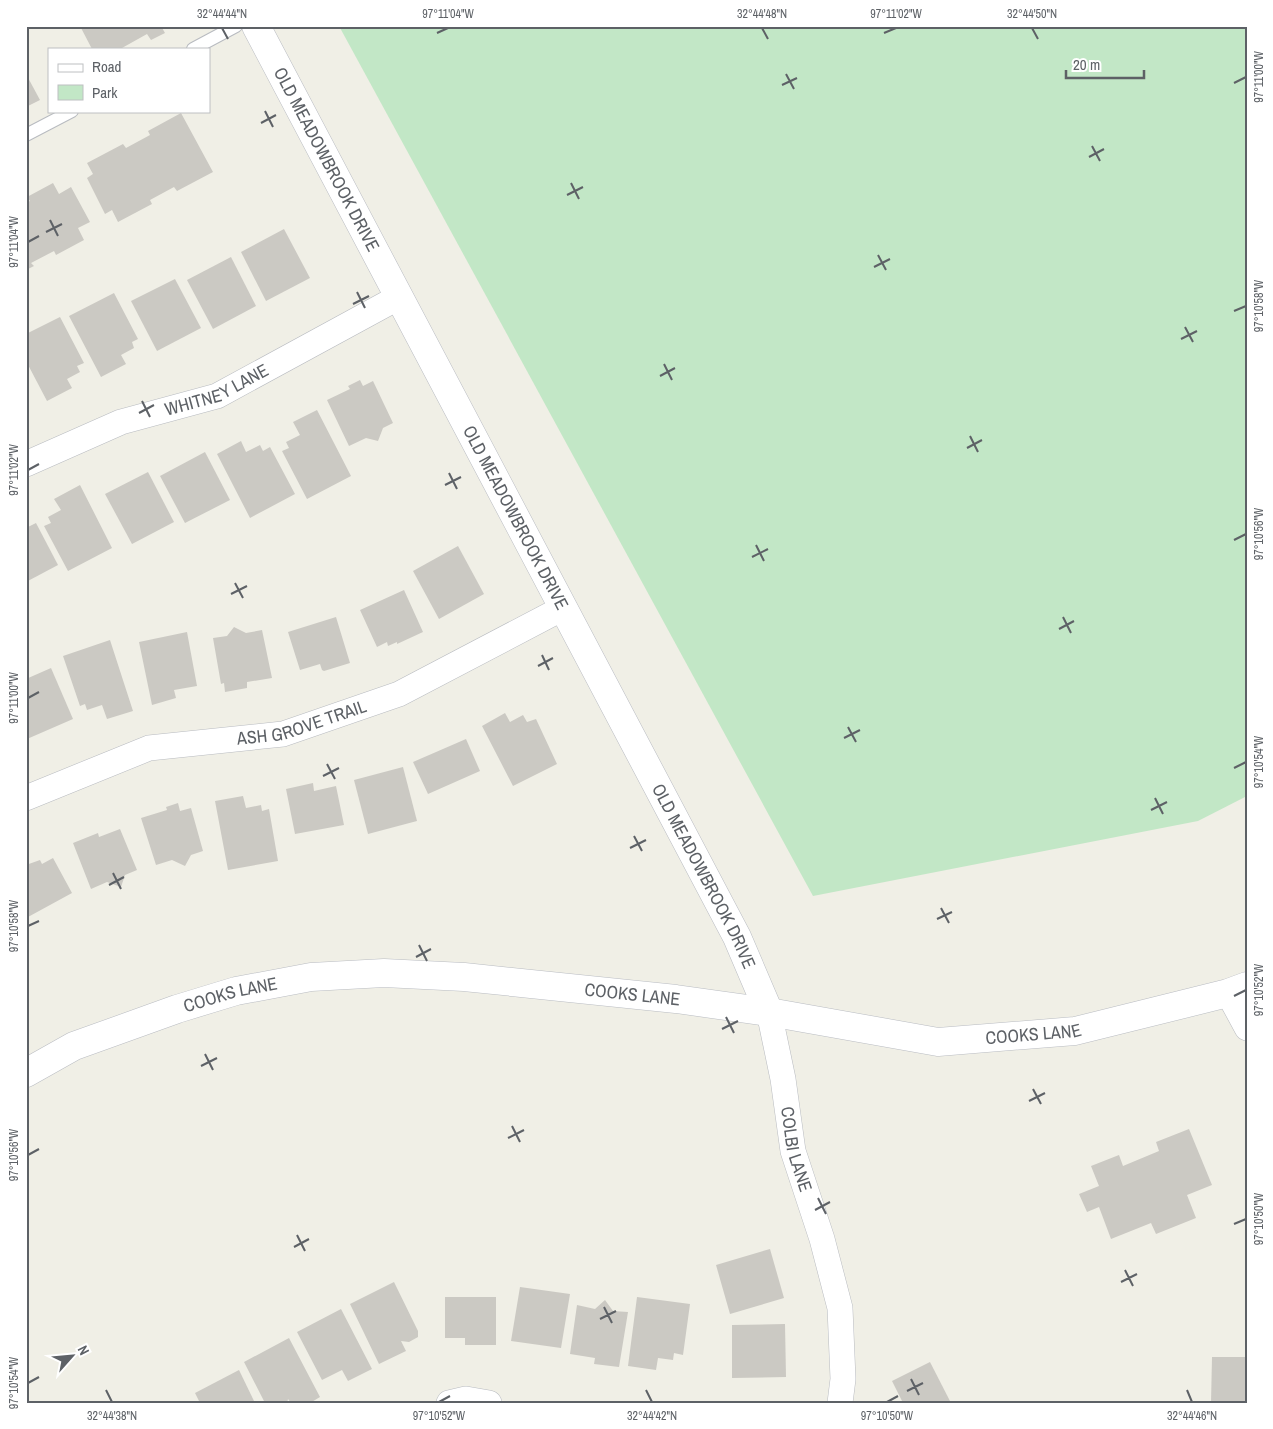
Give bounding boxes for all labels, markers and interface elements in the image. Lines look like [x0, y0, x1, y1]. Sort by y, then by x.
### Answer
text: 32°44'44"N [197, 6, 247, 22]
text: 97°11'04"W [422, 6, 474, 22]
text: 32°44'48"N [737, 6, 787, 22]
text: 97°11'02"W [870, 6, 922, 22]
text: 32°44'50"N [1007, 6, 1057, 22]
legend [48, 48, 210, 112]
scale bar [1066, 48, 1143, 80]
text: 97°11'00"W [1251, 51, 1267, 103]
text: 20 m [1073, 54, 1100, 75]
text: Road [92, 56, 121, 77]
street label: OLD MEADOWBROOK DRIVE [268, 63, 386, 256]
text: Park [92, 82, 118, 103]
text: 97°11'04"W [6, 216, 22, 268]
text: 97°10'58"W [1251, 279, 1267, 332]
street label: WHITNEY LANE [162, 357, 273, 422]
street label: OLD MEADOWBROOK DRIVE [457, 421, 575, 614]
text: 97°11'02"W [6, 444, 22, 496]
text: 97°10'56"W [1251, 507, 1267, 560]
text: 97°11'00"W [6, 672, 22, 724]
street label: ASH GROVE TRAIL [235, 693, 369, 751]
text: 97°10'54"W [1251, 735, 1267, 788]
street label: OLD MEADOWBROOK DRIVE [646, 779, 762, 972]
text: 97°10'58"W [6, 899, 22, 952]
text: 97°10'52"W [1251, 963, 1267, 1016]
street label: COOKS LANE [180, 971, 279, 1018]
street label: COOKS LANE [583, 977, 681, 1011]
street label: COOKS LANE [984, 1017, 1084, 1050]
street label: COLBI LANE [775, 1105, 819, 1195]
text: 97°10'56"W [6, 1128, 22, 1181]
text: 97°10'50"W [1251, 1192, 1267, 1245]
north arrow [48, 1332, 98, 1382]
text: N [74, 1342, 93, 1358]
text: 97°10'54"W [6, 1356, 22, 1409]
text: 32°44'38"N [87, 1408, 137, 1424]
text: 97°10'52"W [413, 1408, 466, 1424]
text: 32°44'42"N [627, 1408, 677, 1424]
text: 97°10'50"W [861, 1408, 914, 1424]
text: 32°44'46"N [1167, 1408, 1217, 1424]

